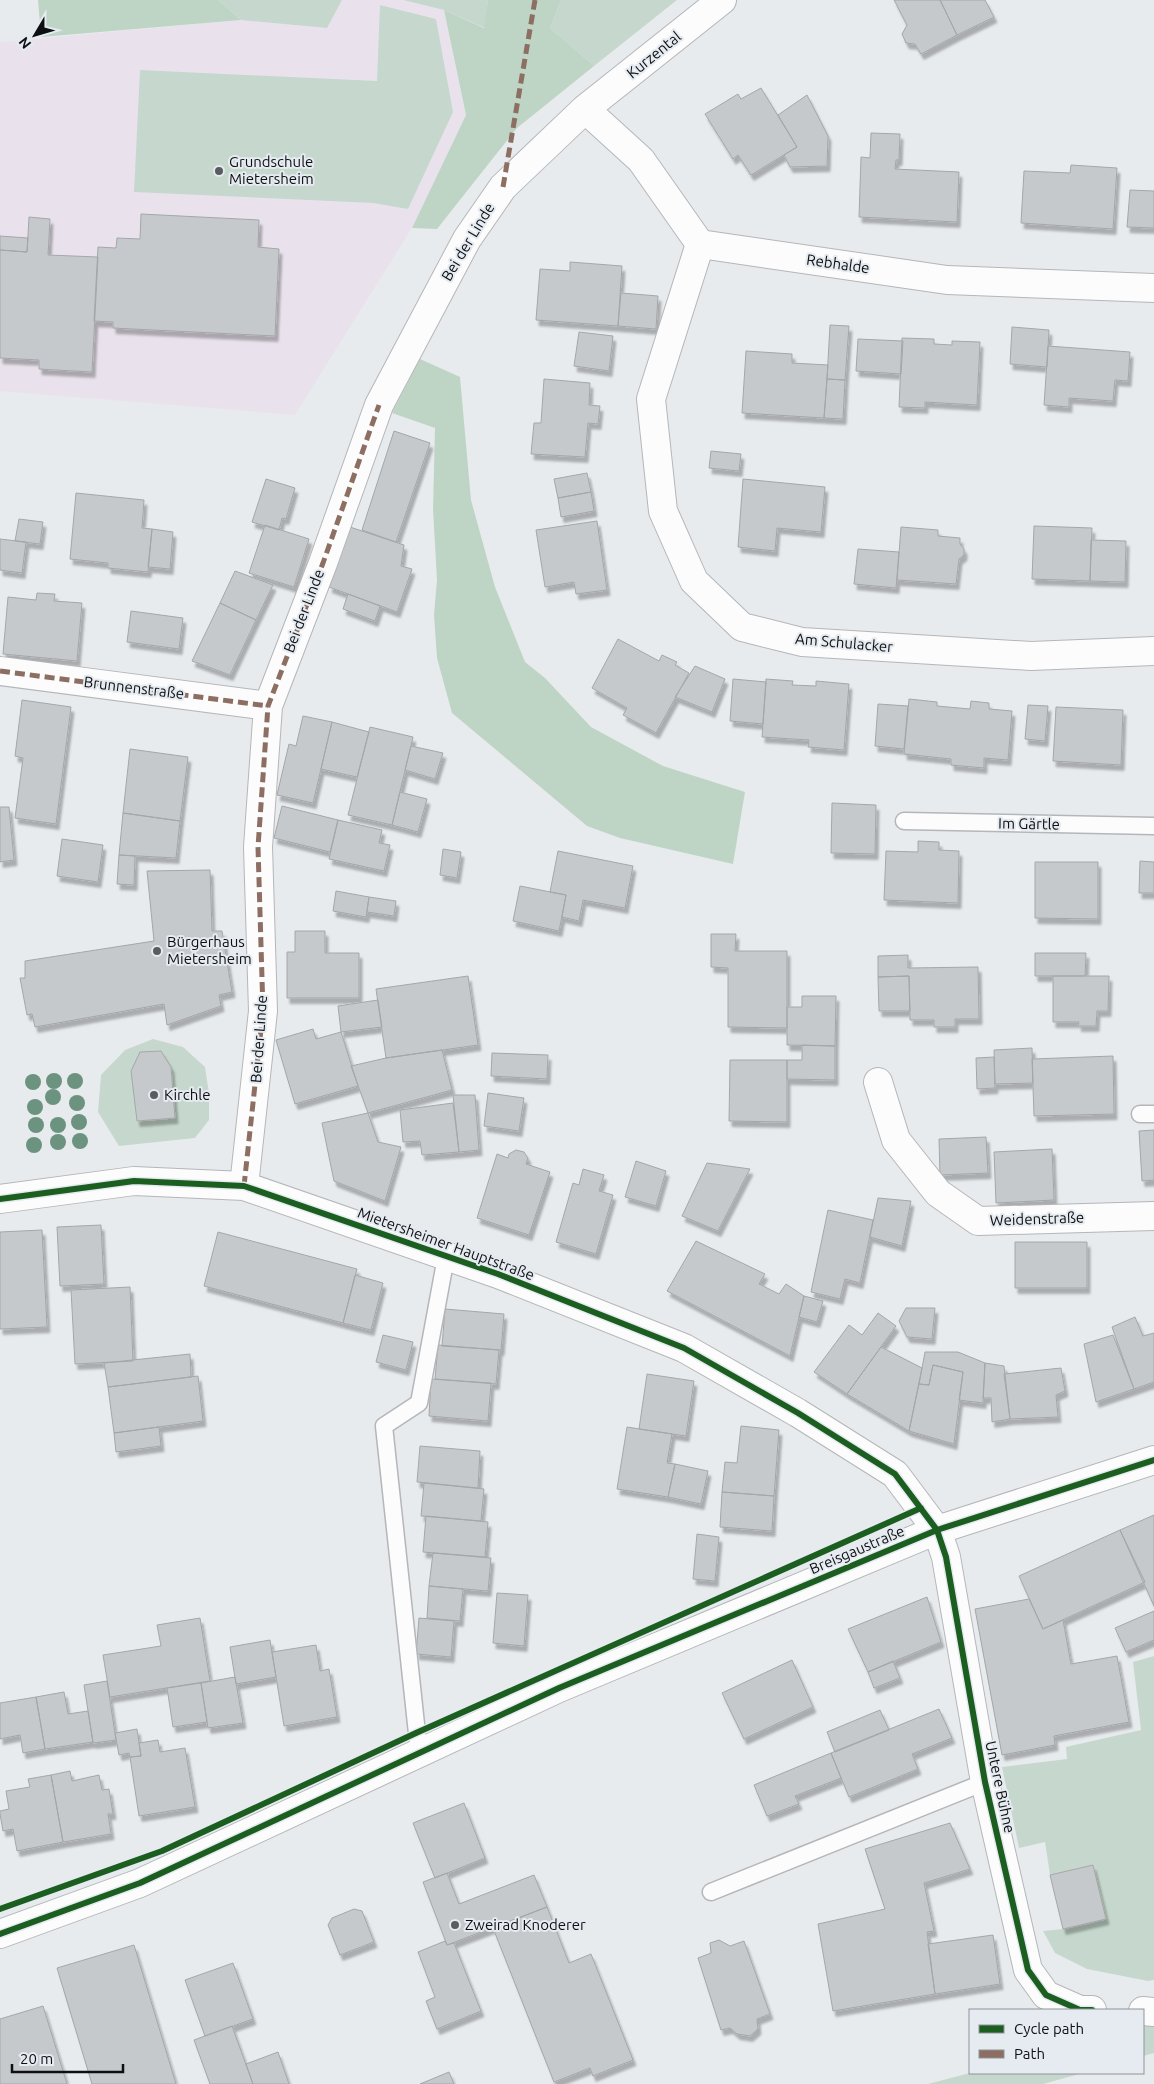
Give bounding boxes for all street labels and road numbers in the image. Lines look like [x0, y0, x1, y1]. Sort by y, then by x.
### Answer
street label: Kurzental [623, 28, 684, 82]
street label: Bei der Linde [438, 200, 498, 284]
street label: Rebhalde [805, 251, 871, 276]
street label: Bei der Linde [280, 567, 327, 655]
street label: Am Schulacker [794, 630, 894, 655]
street label: Brunnenstraße [83, 673, 185, 702]
street label: Im Gärtle [998, 814, 1060, 833]
street label: Bei der Linde [247, 994, 270, 1083]
street label: Mietersheimer Hauptstraße [356, 1204, 537, 1283]
street label: Weidenstraße [990, 1208, 1084, 1229]
street label: Breisgaustraße [807, 1522, 907, 1577]
street label: Untere Bühne [982, 1739, 1019, 1835]

